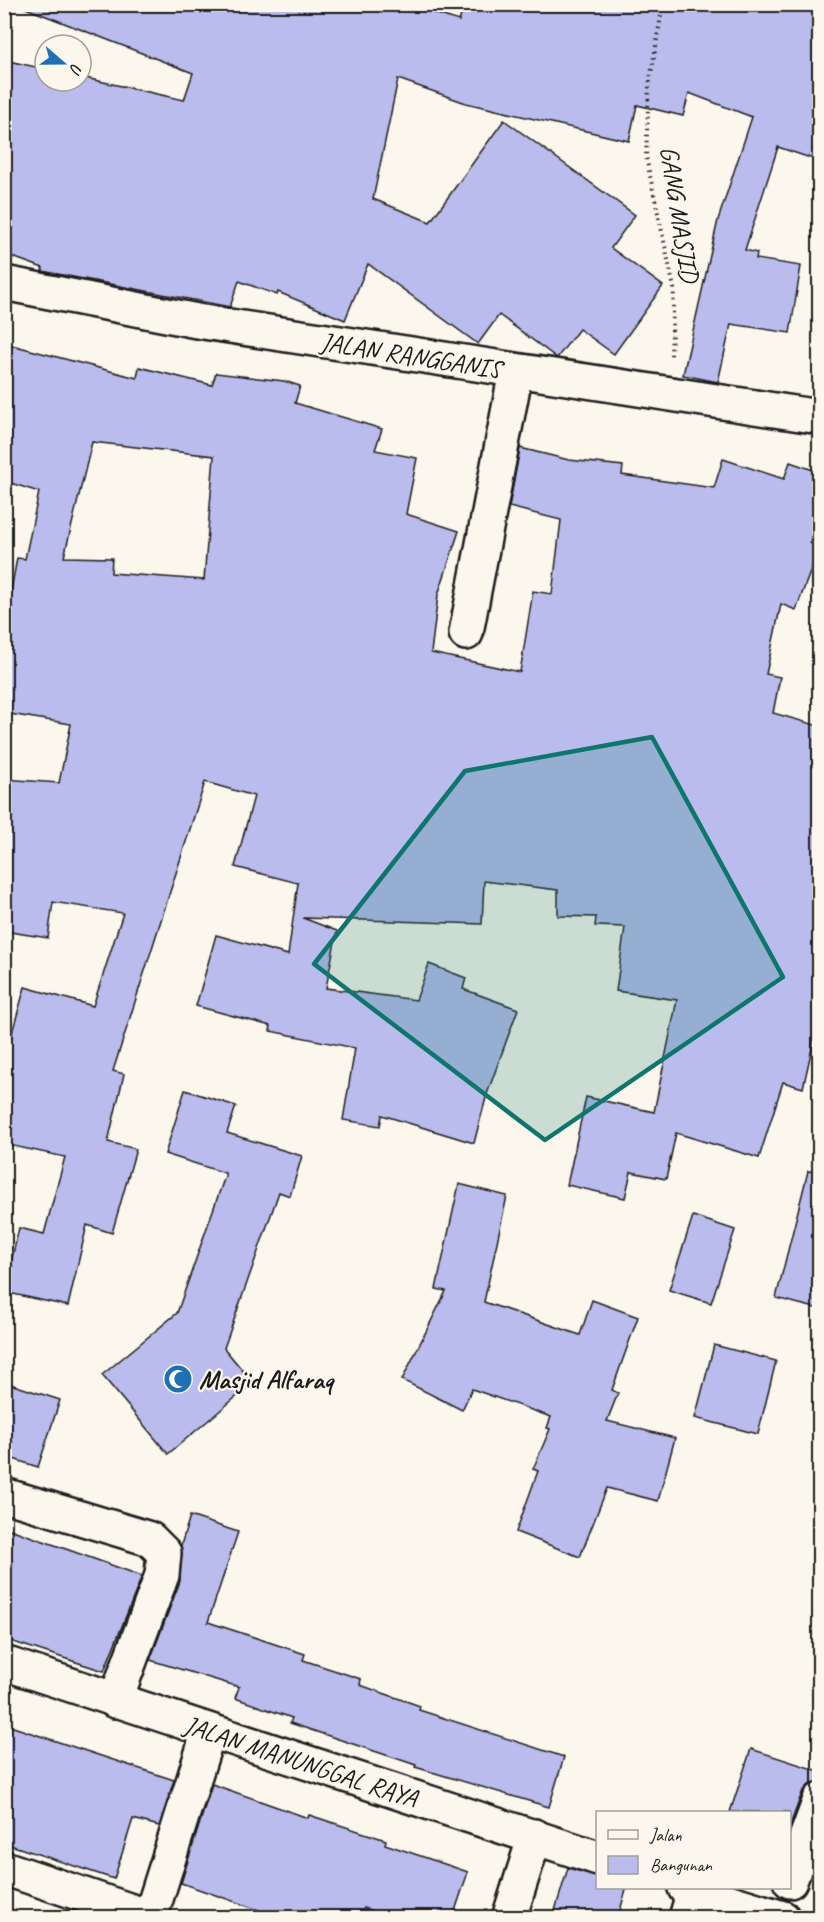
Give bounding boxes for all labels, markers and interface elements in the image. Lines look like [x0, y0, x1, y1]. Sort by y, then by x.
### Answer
north arrow [33, 33, 93, 93]
text: U [64, 61, 87, 78]
street label: GANG MASJID [652, 144, 707, 286]
street label: JALAN RANGGANIS [317, 325, 508, 387]
mosque icon: Masjid Alfaraq [162, 1363, 194, 1395]
place label: Masjid Alfaraq [199, 1363, 336, 1396]
street label: JALAN MANUNGGAL RAYA [178, 1708, 423, 1815]
legend [596, 1811, 791, 1889]
text: Jalan [649, 1824, 682, 1846]
text: Bangunan [650, 1854, 713, 1876]

